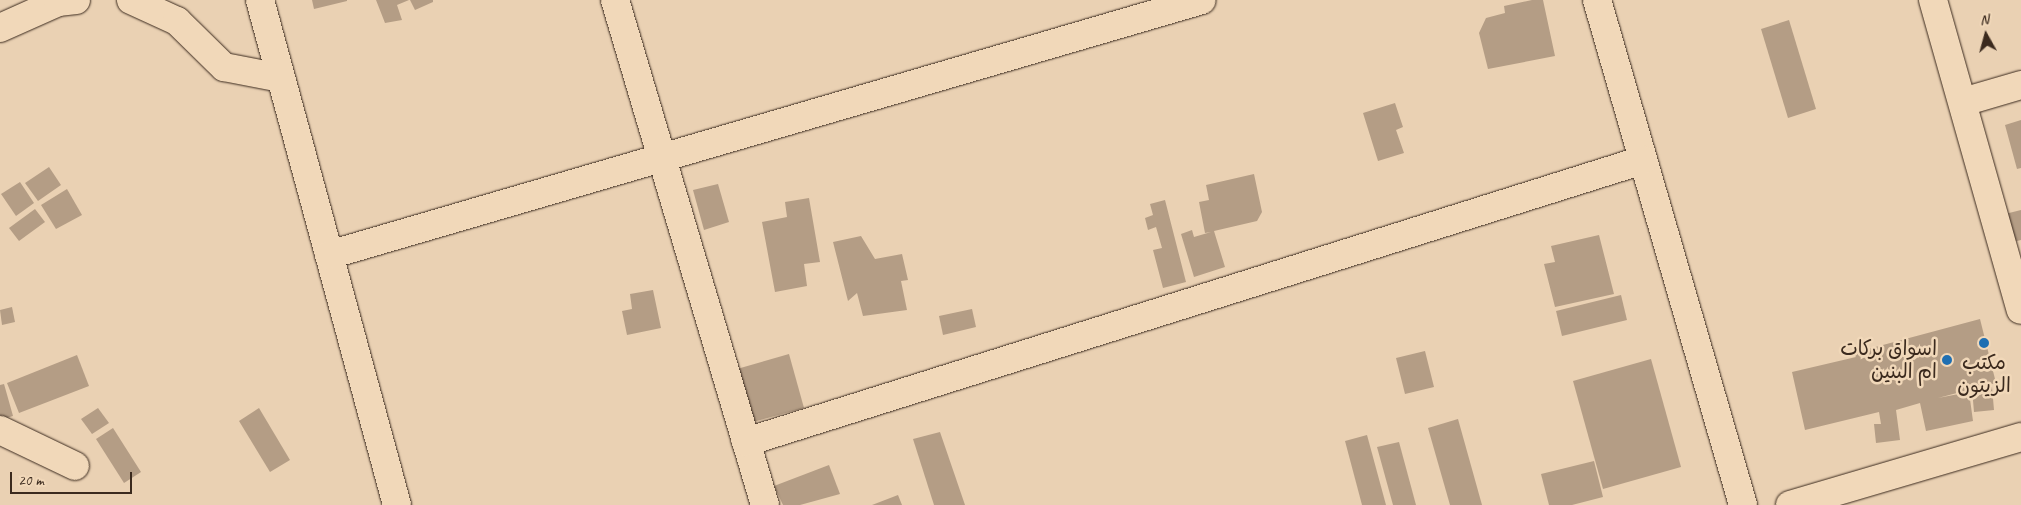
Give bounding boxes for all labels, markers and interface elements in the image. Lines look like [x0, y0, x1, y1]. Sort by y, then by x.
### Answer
north arrow [1961, 10, 2011, 60]
text: N [1979, 11, 1989, 29]
place label: اسواق بركات ام البنين [1840, 336, 1937, 383]
marker: مكتب الزيتون [1978, 337, 1990, 349]
place label: مكتب الزيتون [1957, 351, 2011, 398]
marker: اسواق بركات ام البنين [1941, 354, 1953, 366]
scale bar [12, 462, 135, 494]
text: 20 m [18, 471, 44, 490]

